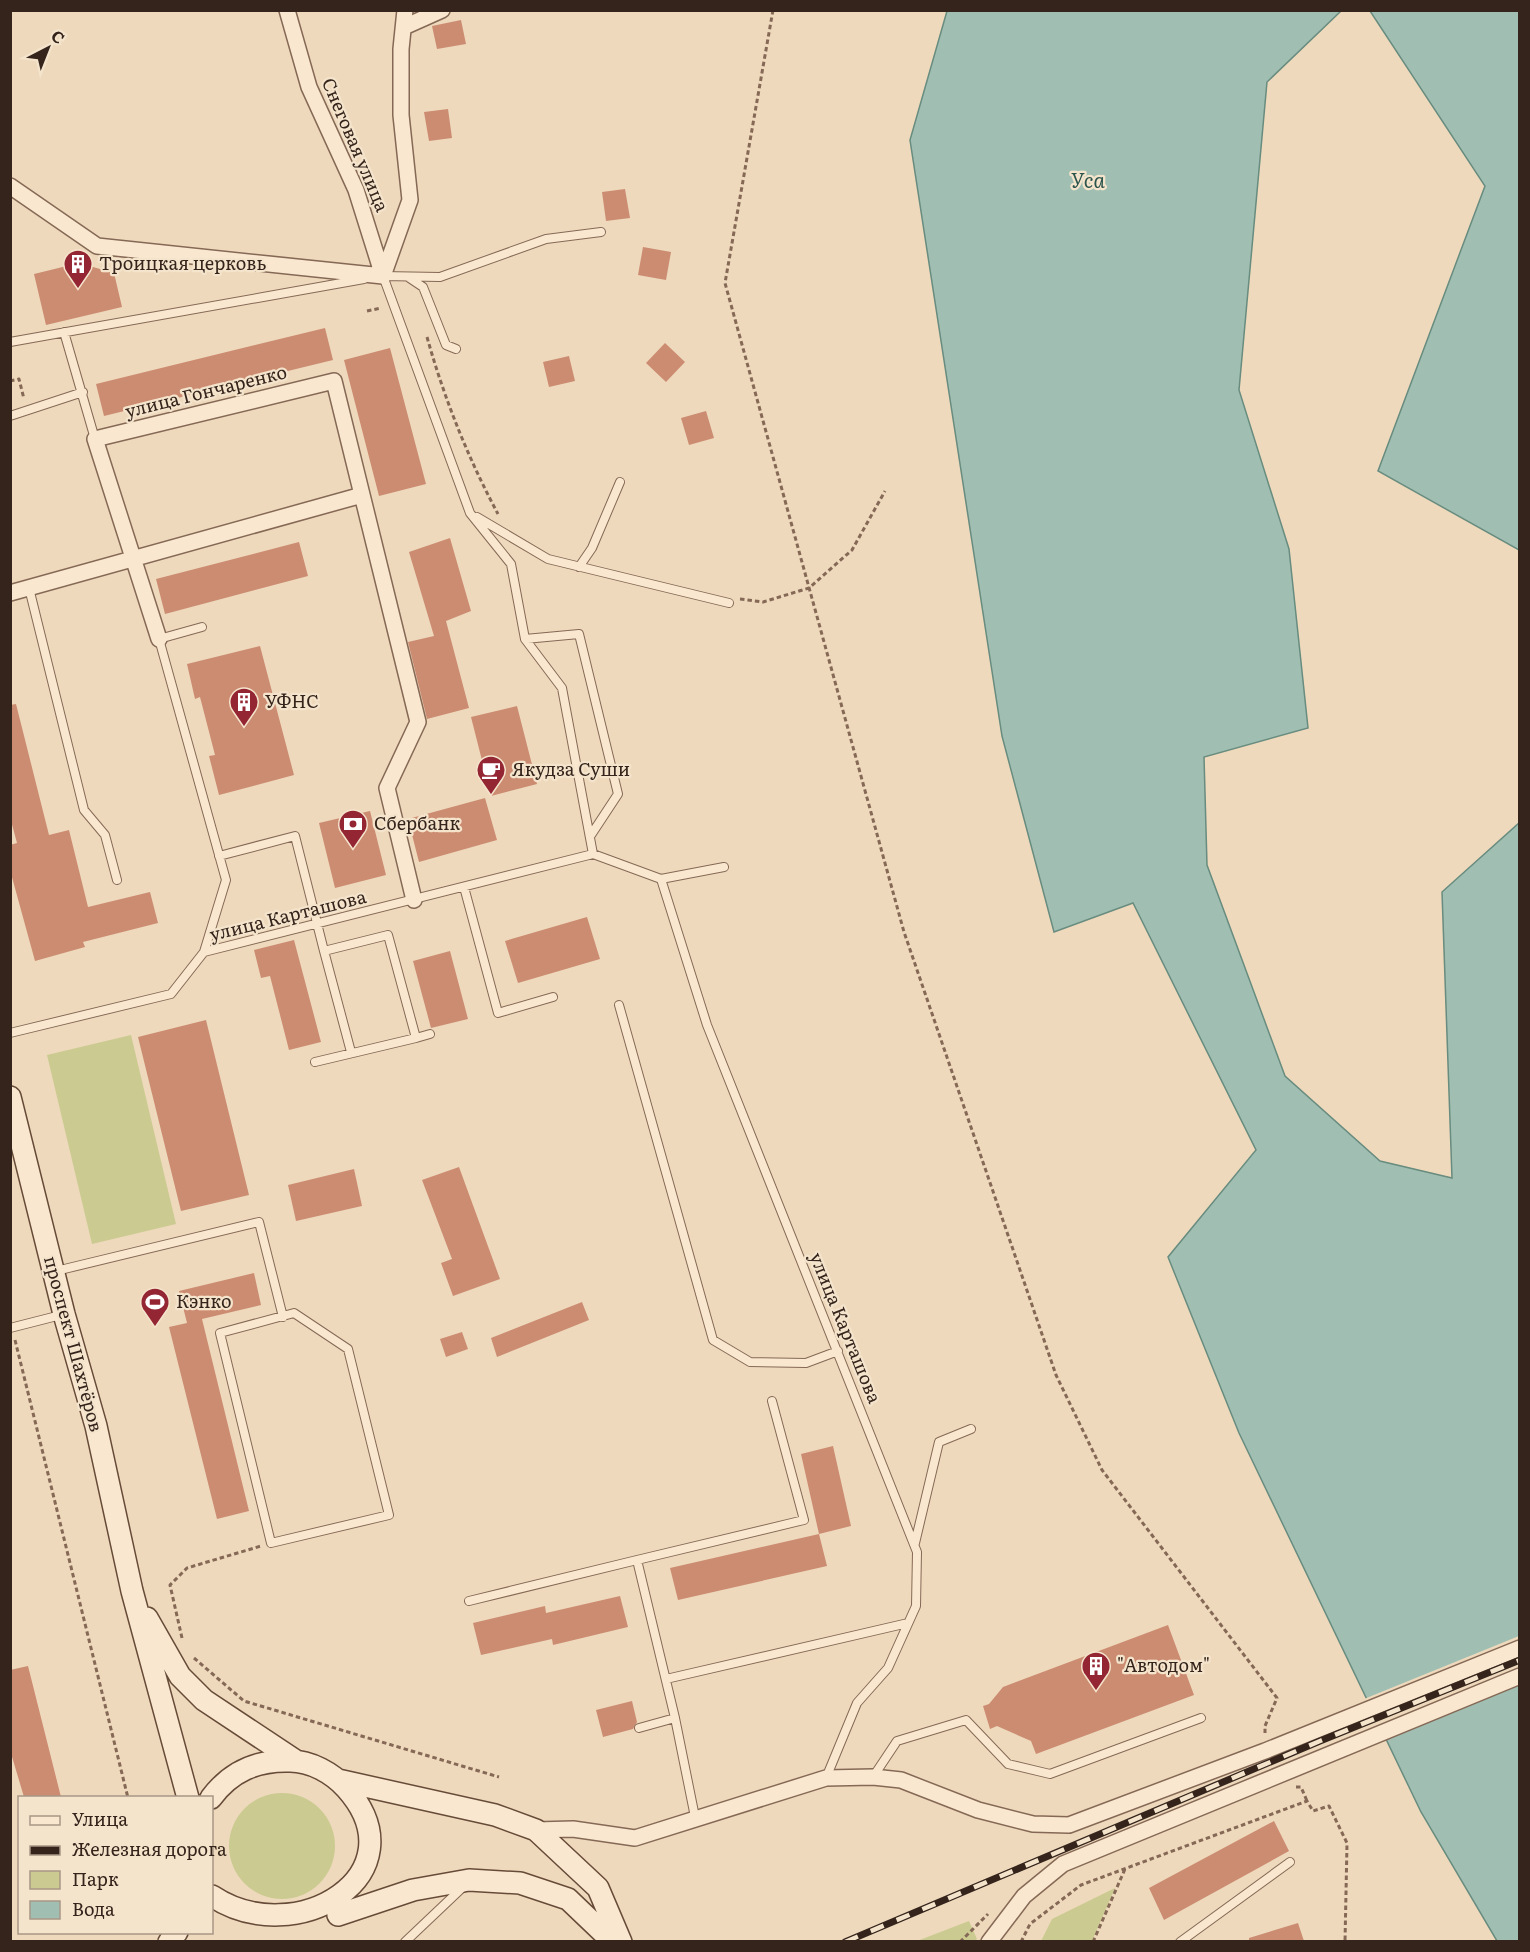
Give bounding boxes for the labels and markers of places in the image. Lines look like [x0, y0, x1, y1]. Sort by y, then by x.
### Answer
building icon: Троицкая церковь [62, 248, 94, 290]
place label: Троицкая церковь [99, 249, 266, 276]
building icon: УФНС [228, 686, 260, 728]
place label: УФНС [265, 687, 319, 714]
cafe icon: Якудза Суши [475, 754, 507, 796]
place label: Якудза Суши [512, 755, 630, 782]
bank icon: Сбербанк [337, 808, 369, 850]
place label: Сбербанк [374, 809, 461, 836]
sports icon: Кэнко [139, 1286, 171, 1328]
place label: Кэнко [176, 1287, 232, 1314]
building icon: "Автодом" [1080, 1650, 1112, 1692]
place label: "Автодом" [1117, 1651, 1210, 1678]

